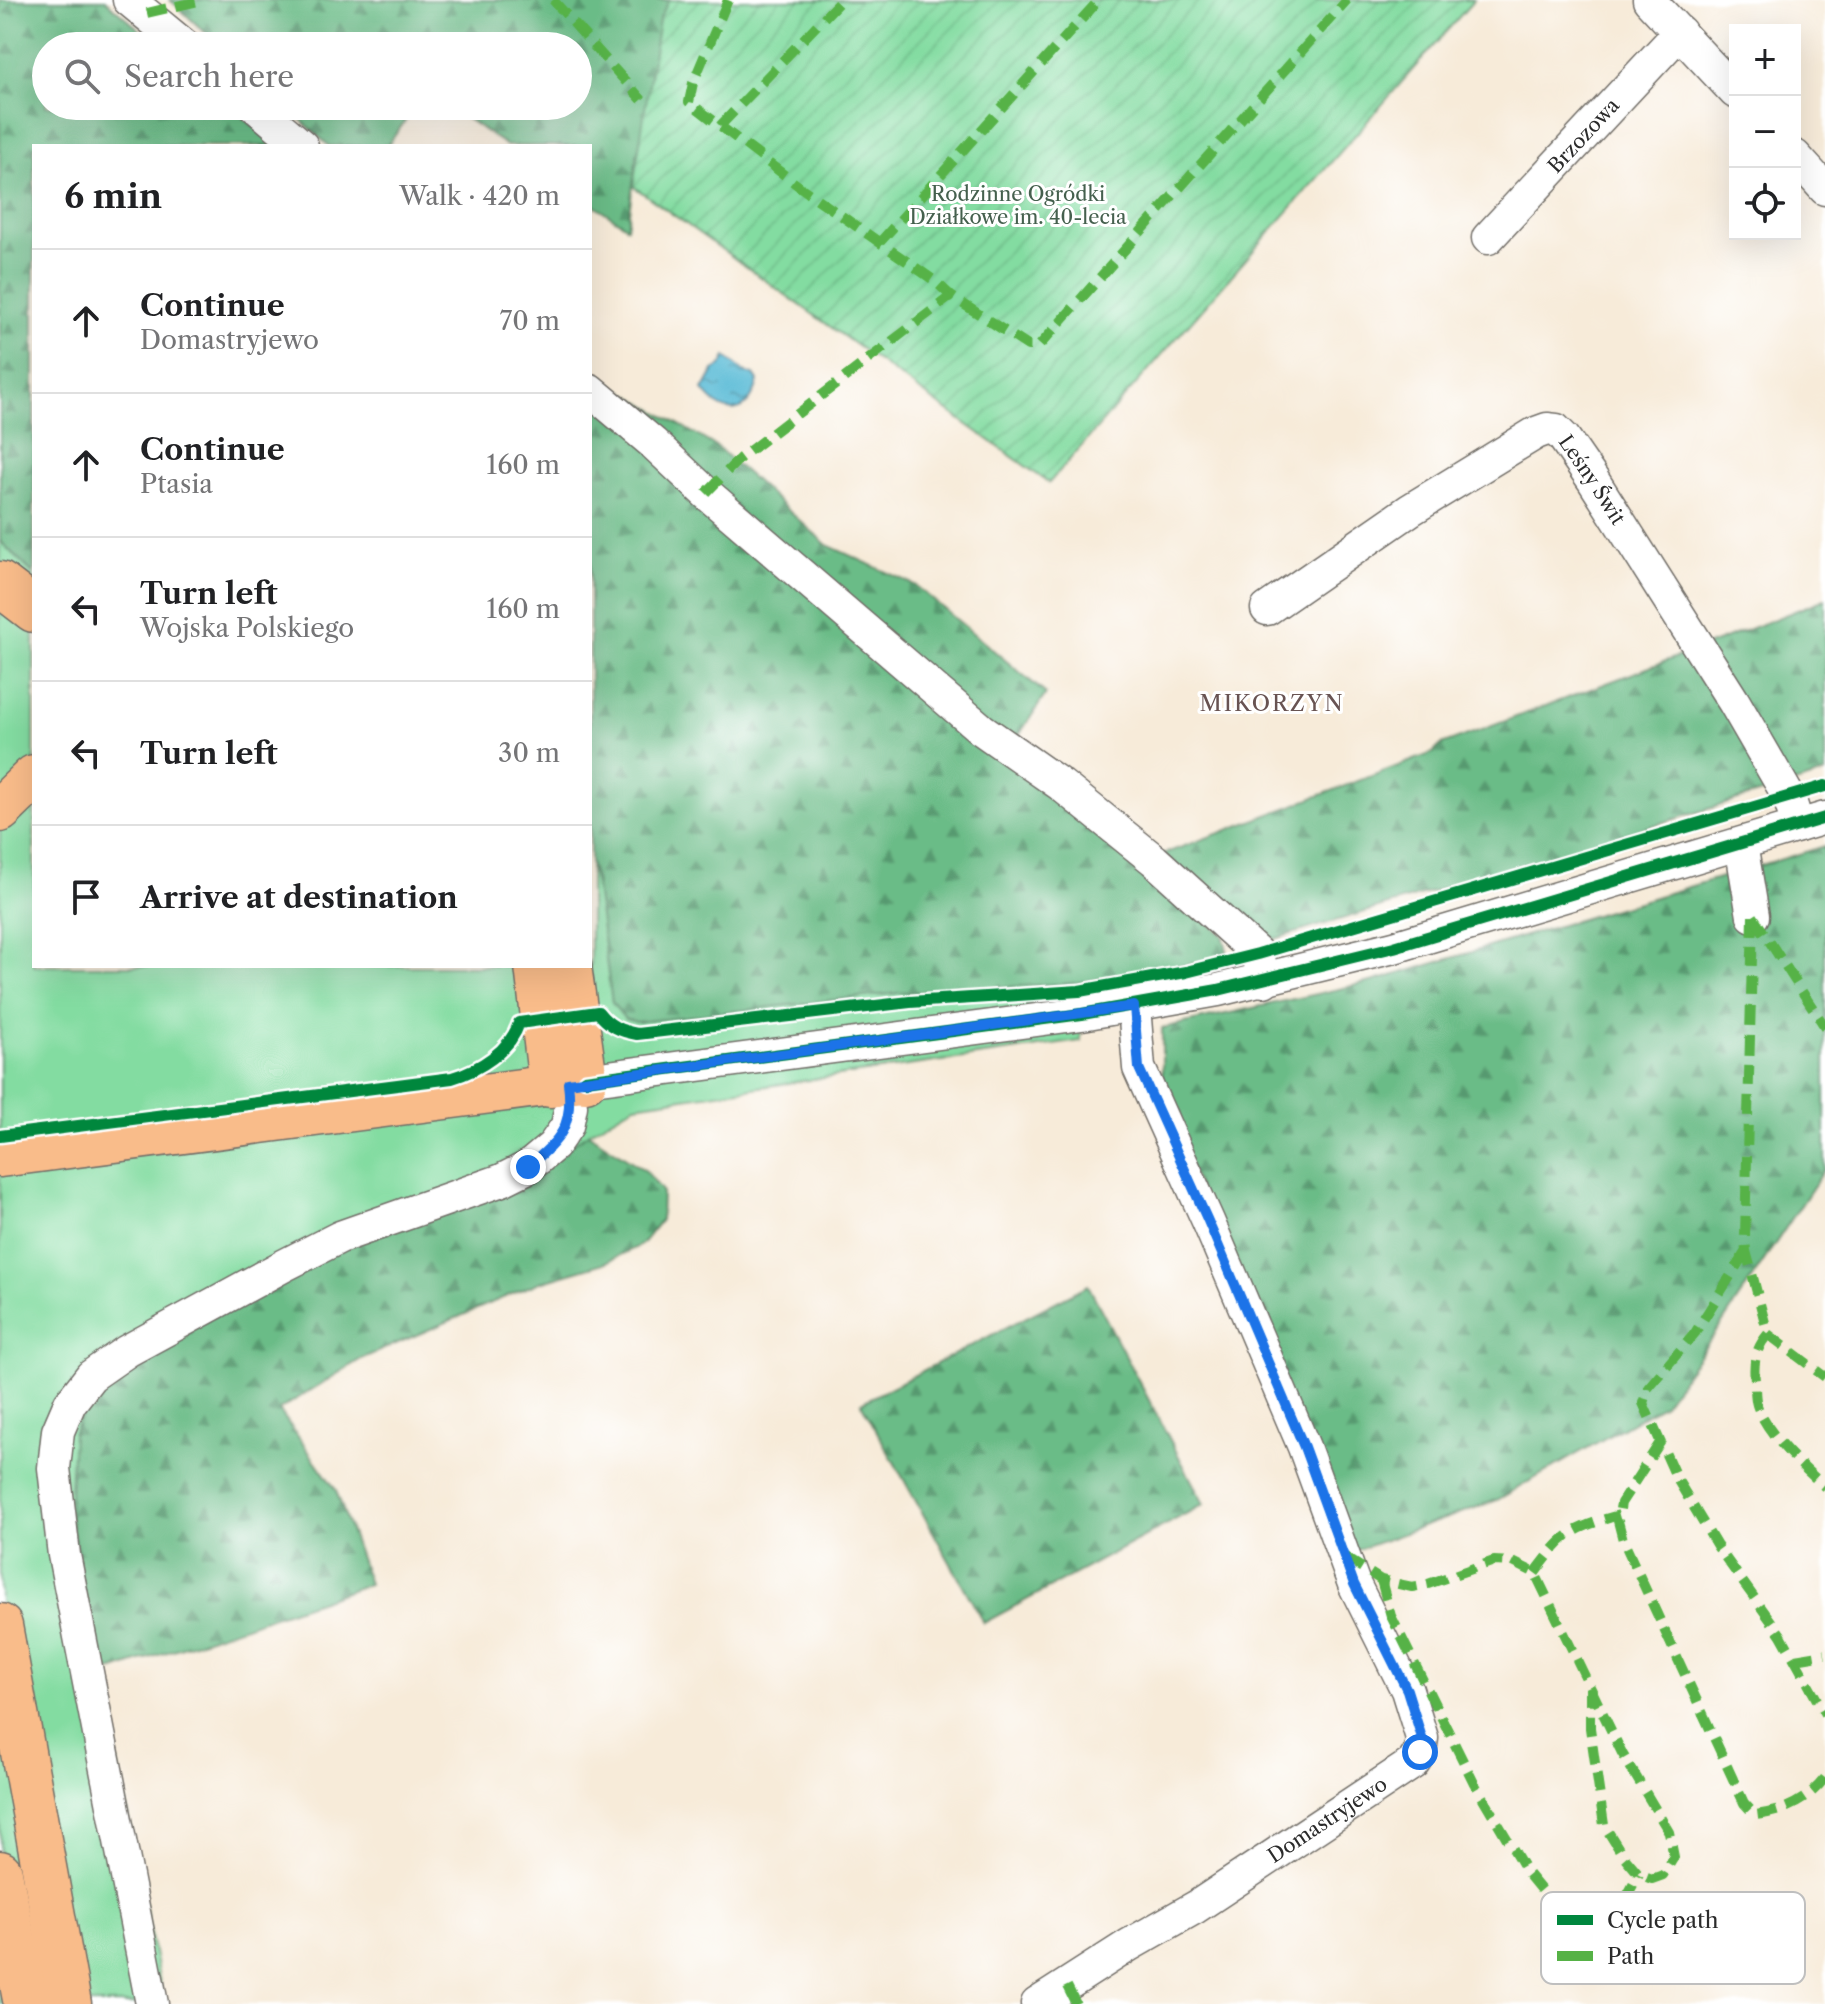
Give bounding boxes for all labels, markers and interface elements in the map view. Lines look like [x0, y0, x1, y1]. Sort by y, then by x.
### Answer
map controls [1729, 24, 1801, 240]
button: + [1729, 24, 1801, 96]
search box [32, 32, 592, 120]
icon: search [60, 54, 104, 98]
text: Search here [124, 58, 294, 95]
street label: Brzozowa [1543, 93, 1624, 178]
button: − [1729, 96, 1801, 168]
button: locate [1729, 168, 1801, 240]
text: 6 min [64, 175, 162, 217]
text: Walk · 420 m [399, 180, 560, 212]
park label: Rodzinne Ogródki Działkowe im. 40-lecia [909, 182, 1127, 229]
text: Continue [140, 287, 285, 324]
icon: ahead [64, 299, 108, 343]
text: 70 m [500, 305, 560, 337]
text: Domastryjewo [140, 324, 319, 356]
street label: Leśny Świt [1554, 430, 1630, 529]
text: Continue [140, 431, 285, 468]
icon: ahead [64, 443, 108, 487]
text: 160 m [486, 449, 560, 481]
text: Ptasia [140, 468, 213, 500]
text: Turn left [140, 575, 277, 612]
icon: left [64, 587, 108, 631]
text: 160 m [486, 593, 560, 625]
text: Wojska Polskiego [140, 612, 354, 644]
district label: MIKORZYN [1199, 690, 1345, 717]
icon: left [64, 731, 108, 775]
text: Turn left [140, 735, 277, 772]
text: 30 m [498, 737, 560, 769]
icon: arrive [64, 875, 108, 919]
text: Arrive at destination [140, 879, 458, 916]
route end [510, 1149, 546, 1185]
route start [1402, 1734, 1438, 1770]
street label: Domastryjewo [1263, 1772, 1391, 1868]
legend [1541, 1892, 1805, 1984]
text: Cycle path [1607, 1907, 1719, 1934]
text: Path [1607, 1943, 1655, 1970]

